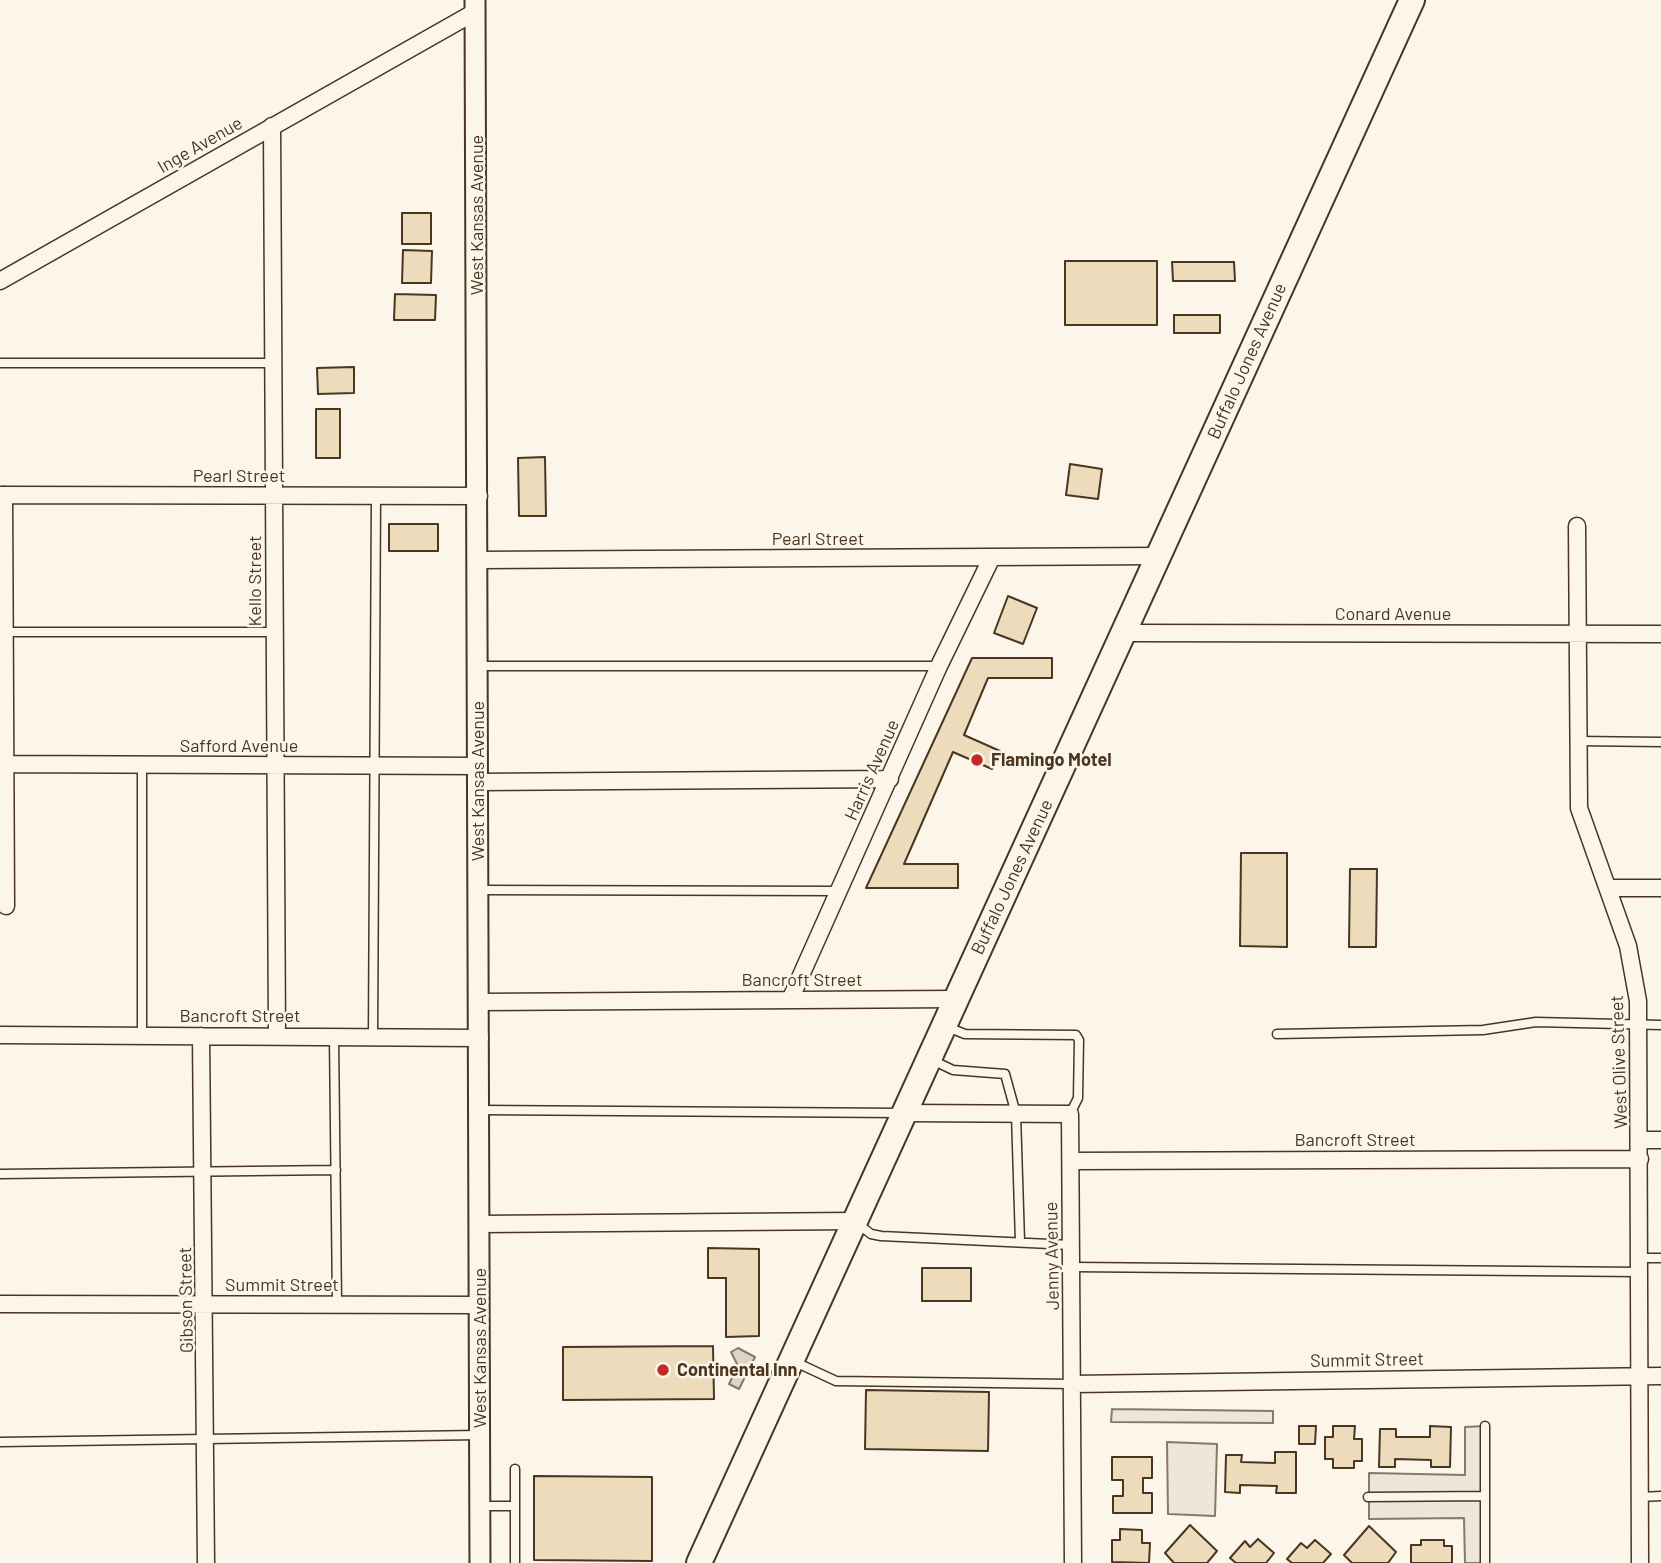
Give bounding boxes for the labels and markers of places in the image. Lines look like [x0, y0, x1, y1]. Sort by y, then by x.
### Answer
place label: Flamingo Motel [991, 749, 1112, 771]
marker: Flamingo Motel [969, 752, 985, 768]
place label: Continental Inn [677, 1359, 797, 1381]
marker: Continental Inn [655, 1362, 671, 1378]

